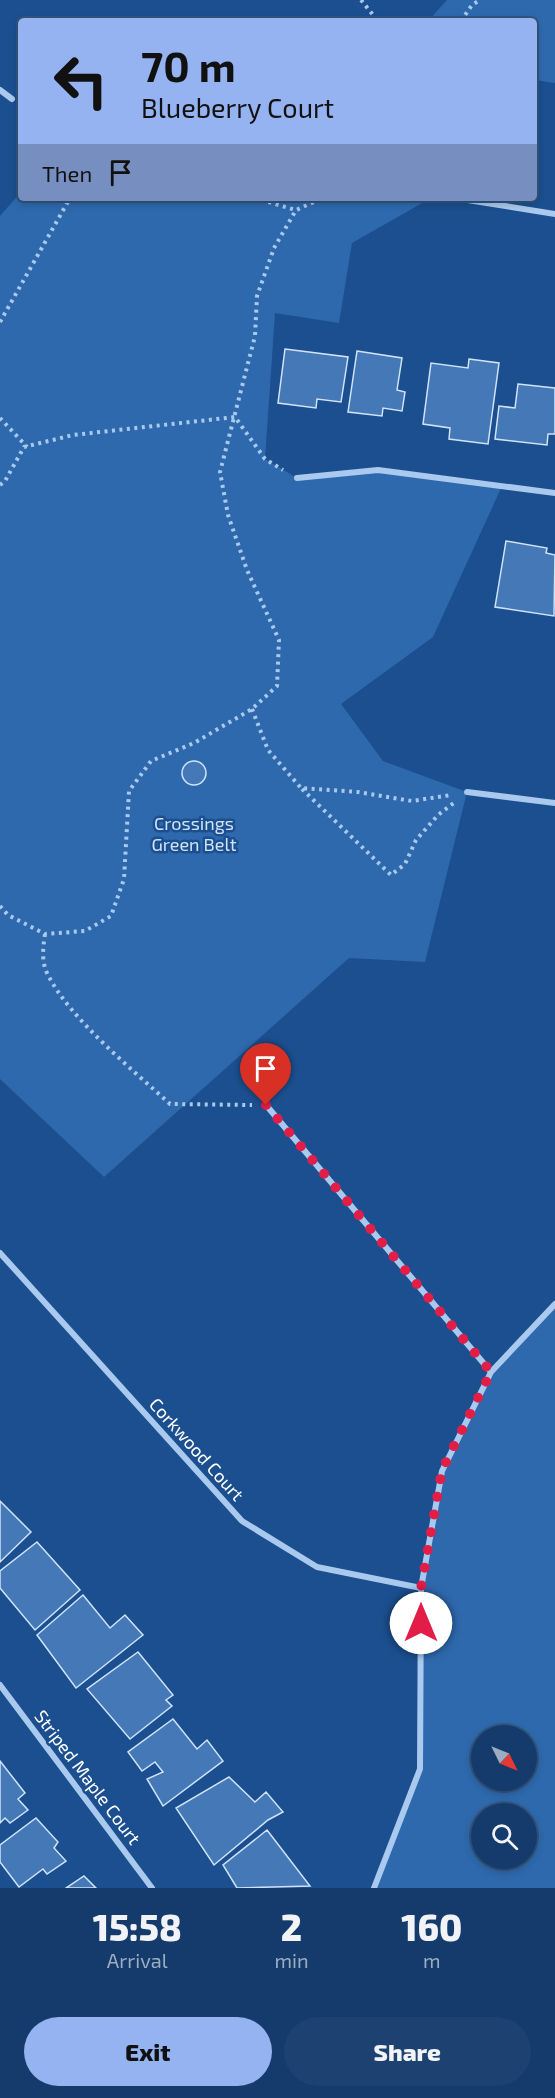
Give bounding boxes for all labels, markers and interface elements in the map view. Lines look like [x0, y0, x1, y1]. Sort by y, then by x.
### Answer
text: 70 m [141, 40, 236, 90]
icon: left [42, 42, 120, 120]
text: Blueberry Court [141, 91, 334, 123]
icon: arrive [104, 156, 137, 189]
text: Then [42, 160, 92, 186]
park label: Crossings Green Belt [152, 812, 237, 855]
pin [240, 1043, 291, 1105]
icon: arrive [249, 1052, 282, 1085]
street label: Corkwood Court [145, 1393, 249, 1505]
position arrow [389, 1591, 453, 1655]
street label: Striped Maple Court [30, 1705, 146, 1849]
north arrow [471, 1725, 537, 1791]
map controls [471, 1725, 537, 1869]
button: search [471, 1803, 537, 1869]
text: 15:58 [93, 1905, 182, 1948]
text: 2 [281, 1905, 302, 1948]
text: 160 [401, 1905, 462, 1948]
text: Arrival [107, 1948, 168, 1972]
text: min [274, 1948, 309, 1972]
text: m [423, 1948, 441, 1972]
button: Exit [24, 2017, 272, 2086]
button: Share [284, 2017, 531, 2086]

